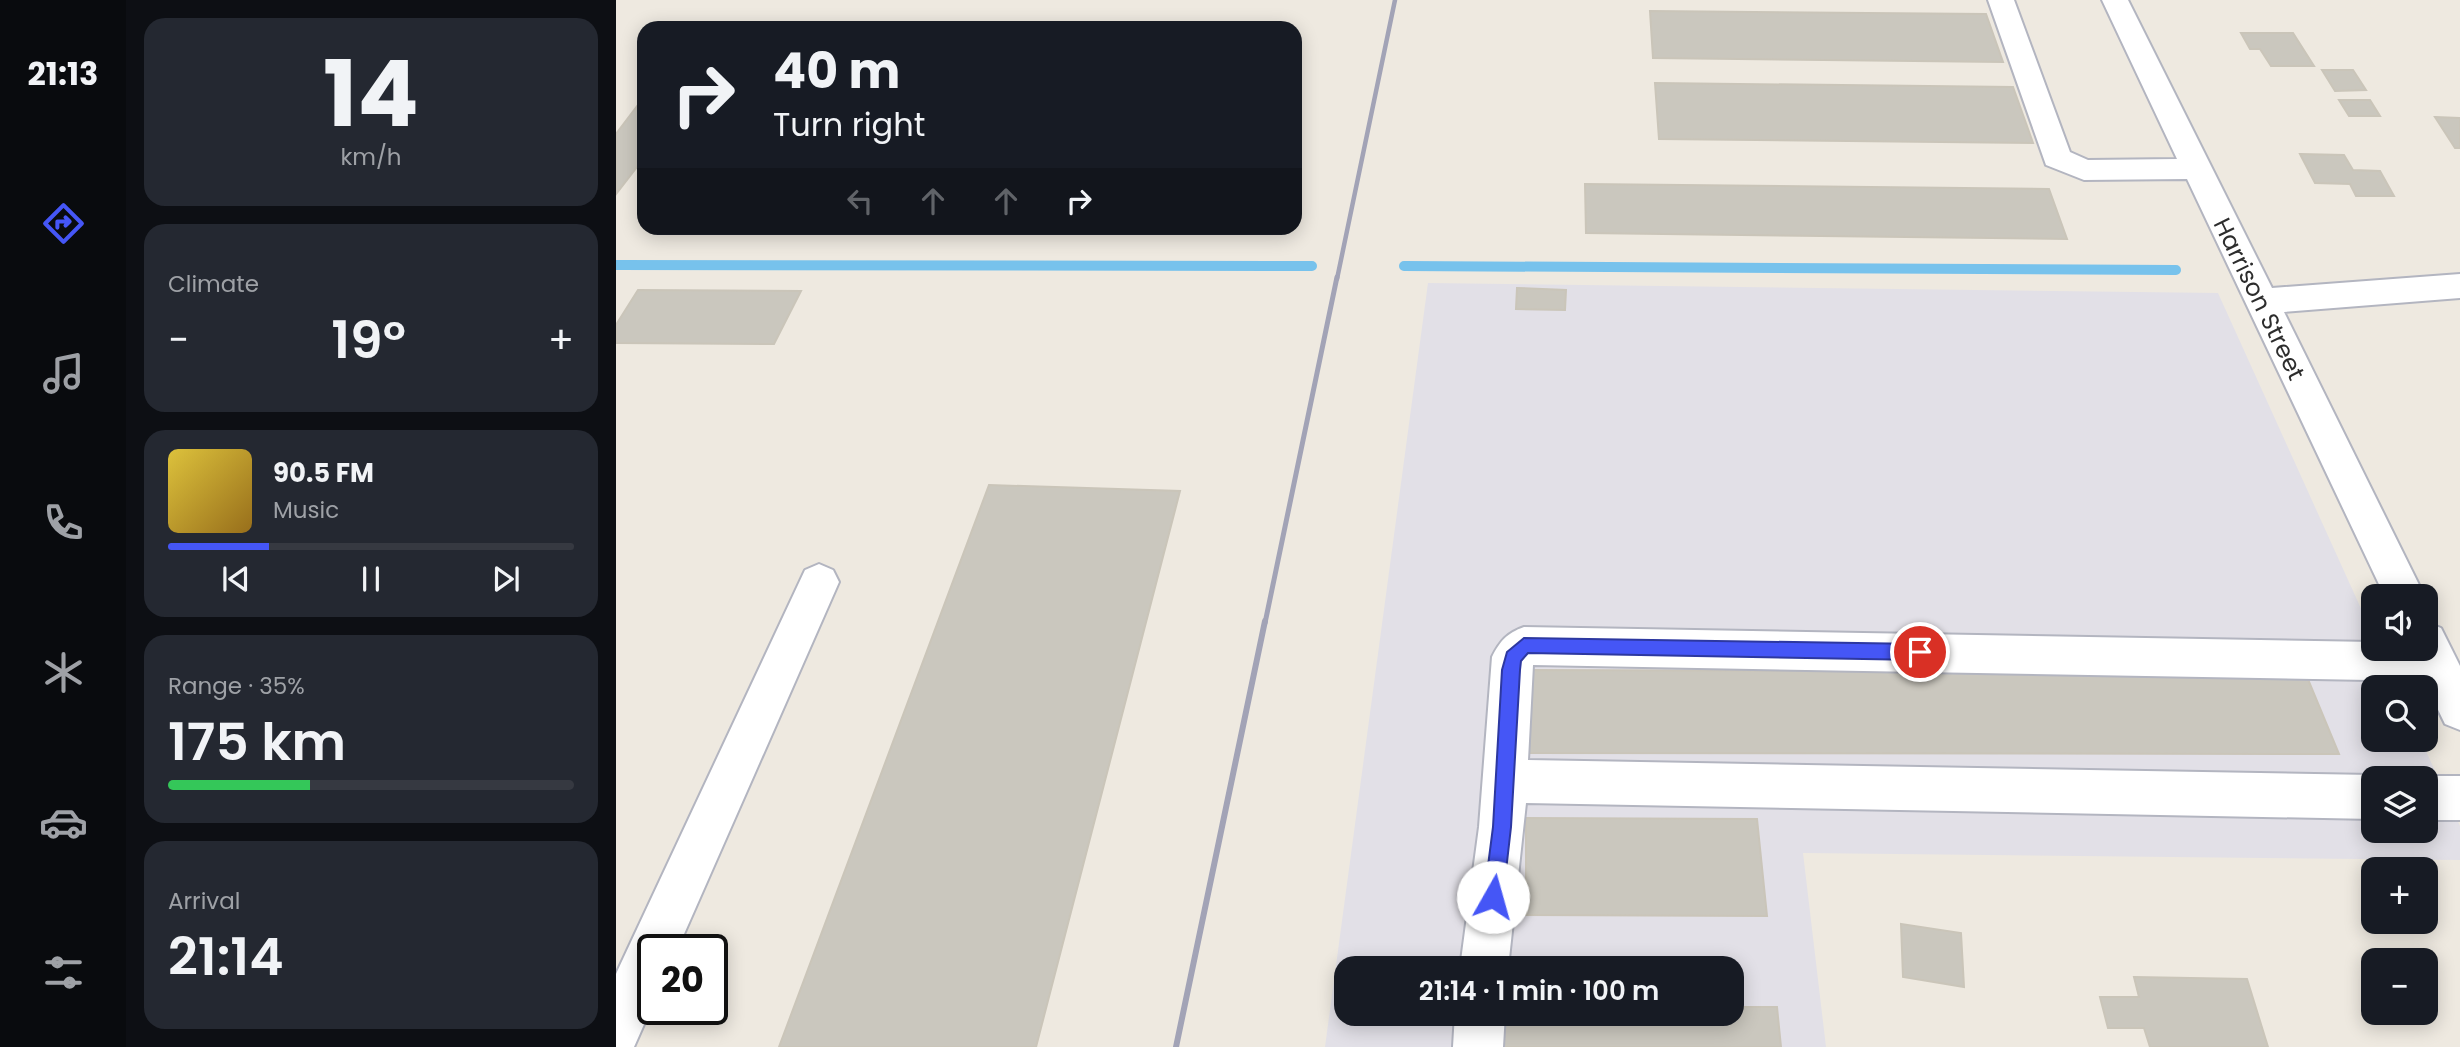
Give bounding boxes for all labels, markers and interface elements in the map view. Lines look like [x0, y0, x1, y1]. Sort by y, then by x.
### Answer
text: 14 [323, 30, 419, 158]
text: 40 m [773, 37, 900, 105]
icon: right [658, 49, 749, 140]
text: 21:13 [28, 51, 98, 96]
text: Turn right [773, 102, 925, 147]
text: km/h [340, 141, 402, 173]
icon: left [841, 182, 879, 220]
icon: ahead [914, 182, 952, 220]
icon: ahead [987, 182, 1025, 220]
icon: right [1060, 182, 1098, 220]
icon: directions [39, 199, 88, 248]
street label: Harrison Street [2206, 212, 2313, 385]
text: Climate [168, 268, 259, 300]
text: 19° [331, 303, 406, 376]
text: − [168, 313, 189, 366]
text: + [548, 313, 574, 366]
icon: music [39, 349, 88, 398]
text: 90.5 FM [273, 455, 374, 491]
text: Music [273, 494, 339, 526]
icon: phone [39, 498, 88, 547]
icon: previous [217, 560, 255, 598]
icon: pause [352, 560, 390, 598]
icon: next [487, 560, 525, 598]
map controls [2361, 584, 2438, 1025]
button: sound [2361, 584, 2438, 661]
pin [1890, 622, 1950, 682]
icon: arrive [1901, 633, 1939, 671]
icon: climate [39, 648, 88, 697]
text: Range · 35% [168, 670, 305, 702]
button: search [2361, 675, 2438, 752]
text: 175 km [168, 705, 346, 778]
button: layers [2361, 766, 2438, 843]
icon: car [39, 798, 88, 847]
button: + [2361, 857, 2438, 934]
position arrow [1456, 860, 1530, 934]
text: Arrival [168, 885, 240, 917]
text: 21:14 [168, 920, 284, 993]
speed limit sign: 20 [637, 934, 728, 1025]
icon: filters [39, 948, 88, 997]
button: − [2361, 948, 2438, 1025]
text: 21:14 · 1 min · 100 m [1419, 973, 1659, 1009]

